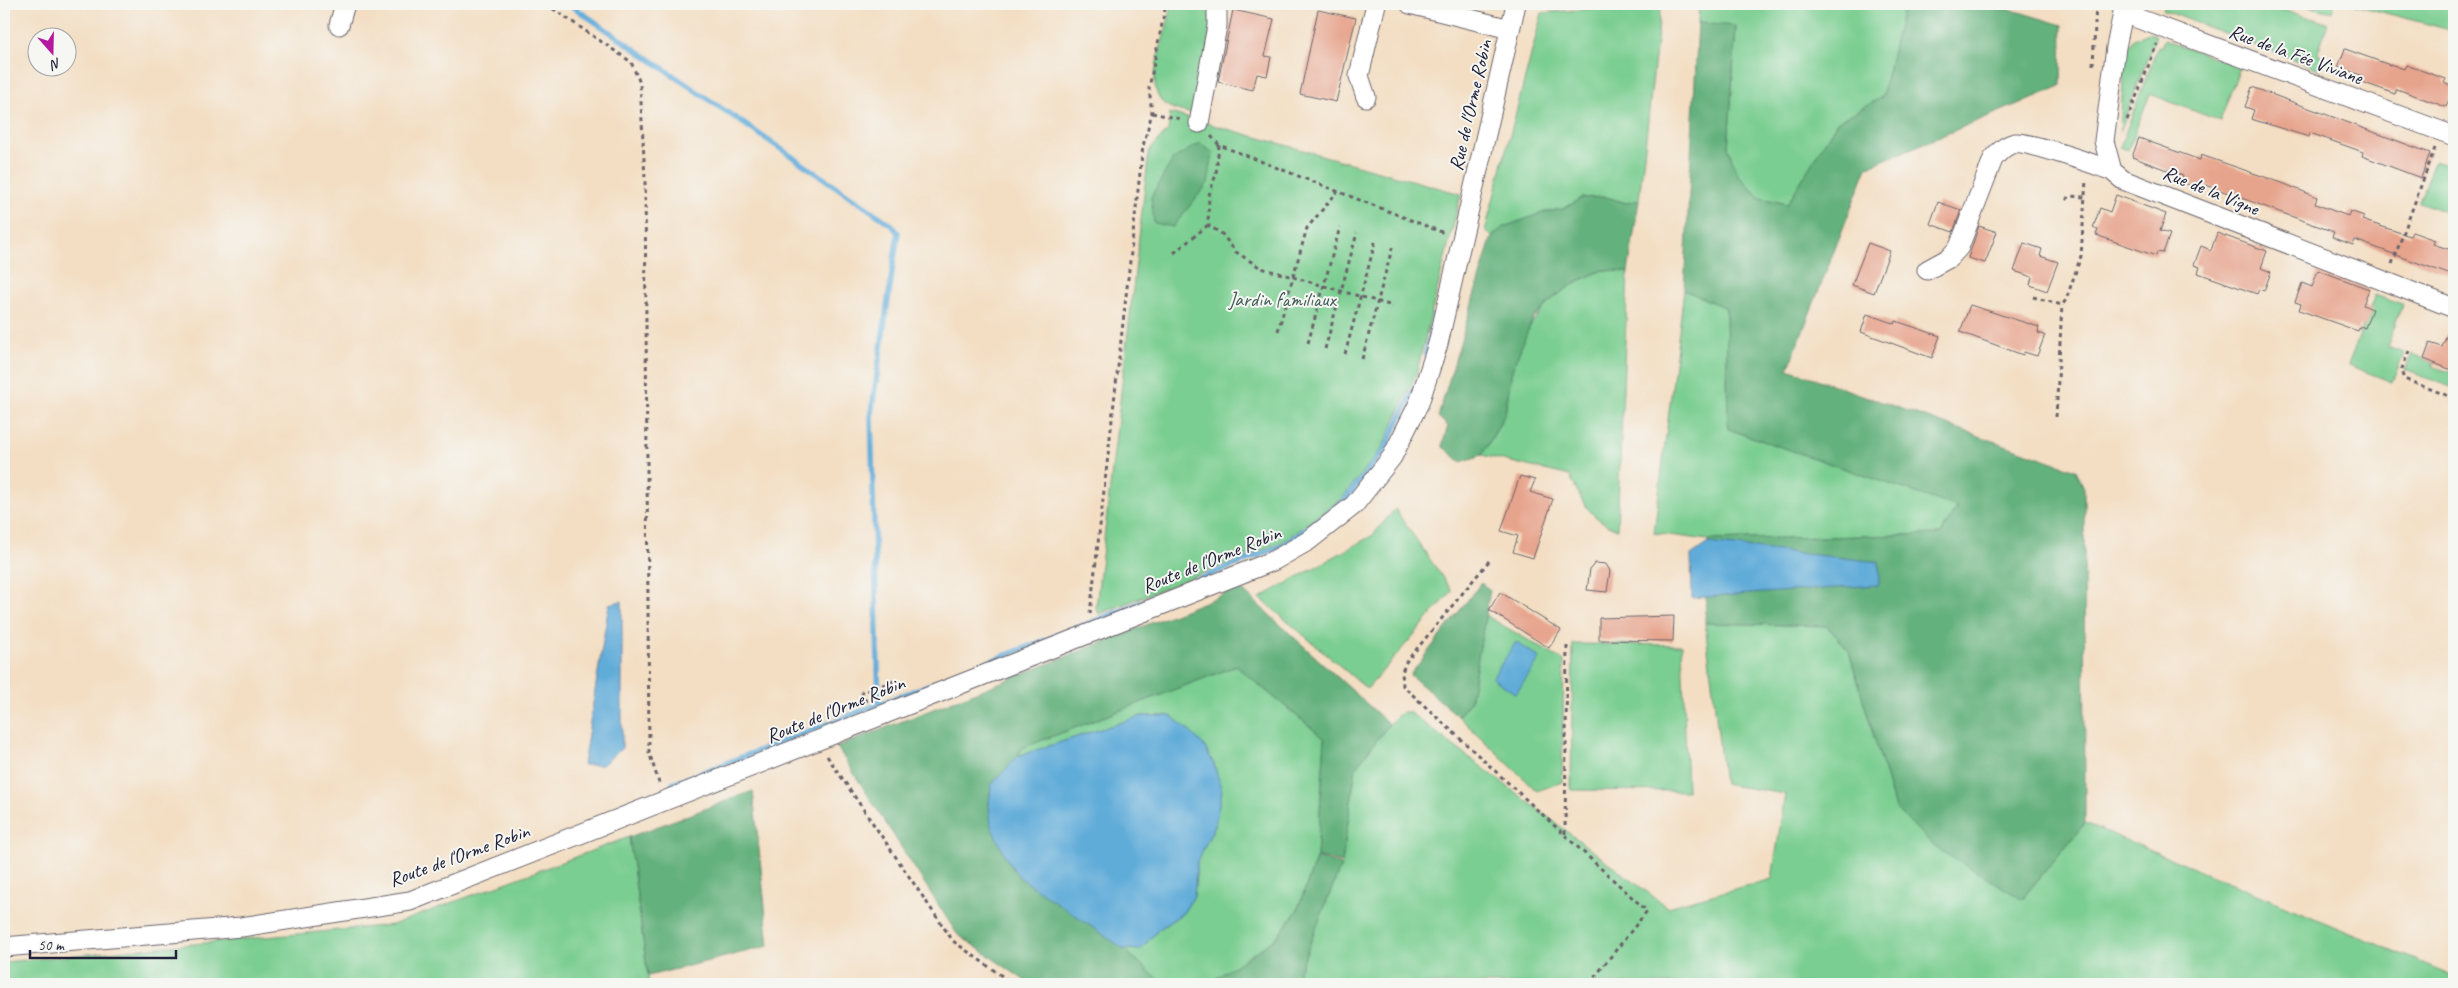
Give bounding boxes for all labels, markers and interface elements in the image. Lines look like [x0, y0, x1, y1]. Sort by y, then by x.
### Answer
street label: Rue de la Fée Viviane [2226, 19, 2367, 91]
north arrow [28, 28, 78, 78]
street label: Rue de l'Orme Robin [1443, 36, 1498, 173]
text: N [47, 54, 63, 74]
street label: Rue de la Vigne [2159, 160, 2264, 222]
park label: Jardin familiaux [1227, 287, 1338, 312]
street label: Route de l'Orme Robin [1138, 520, 1285, 599]
street label: Route de l'Orme Robin [762, 670, 909, 749]
street label: Route de l'Orme Robin [386, 818, 534, 892]
scale bar [30, 928, 176, 960]
text: 50 m [38, 936, 65, 955]

